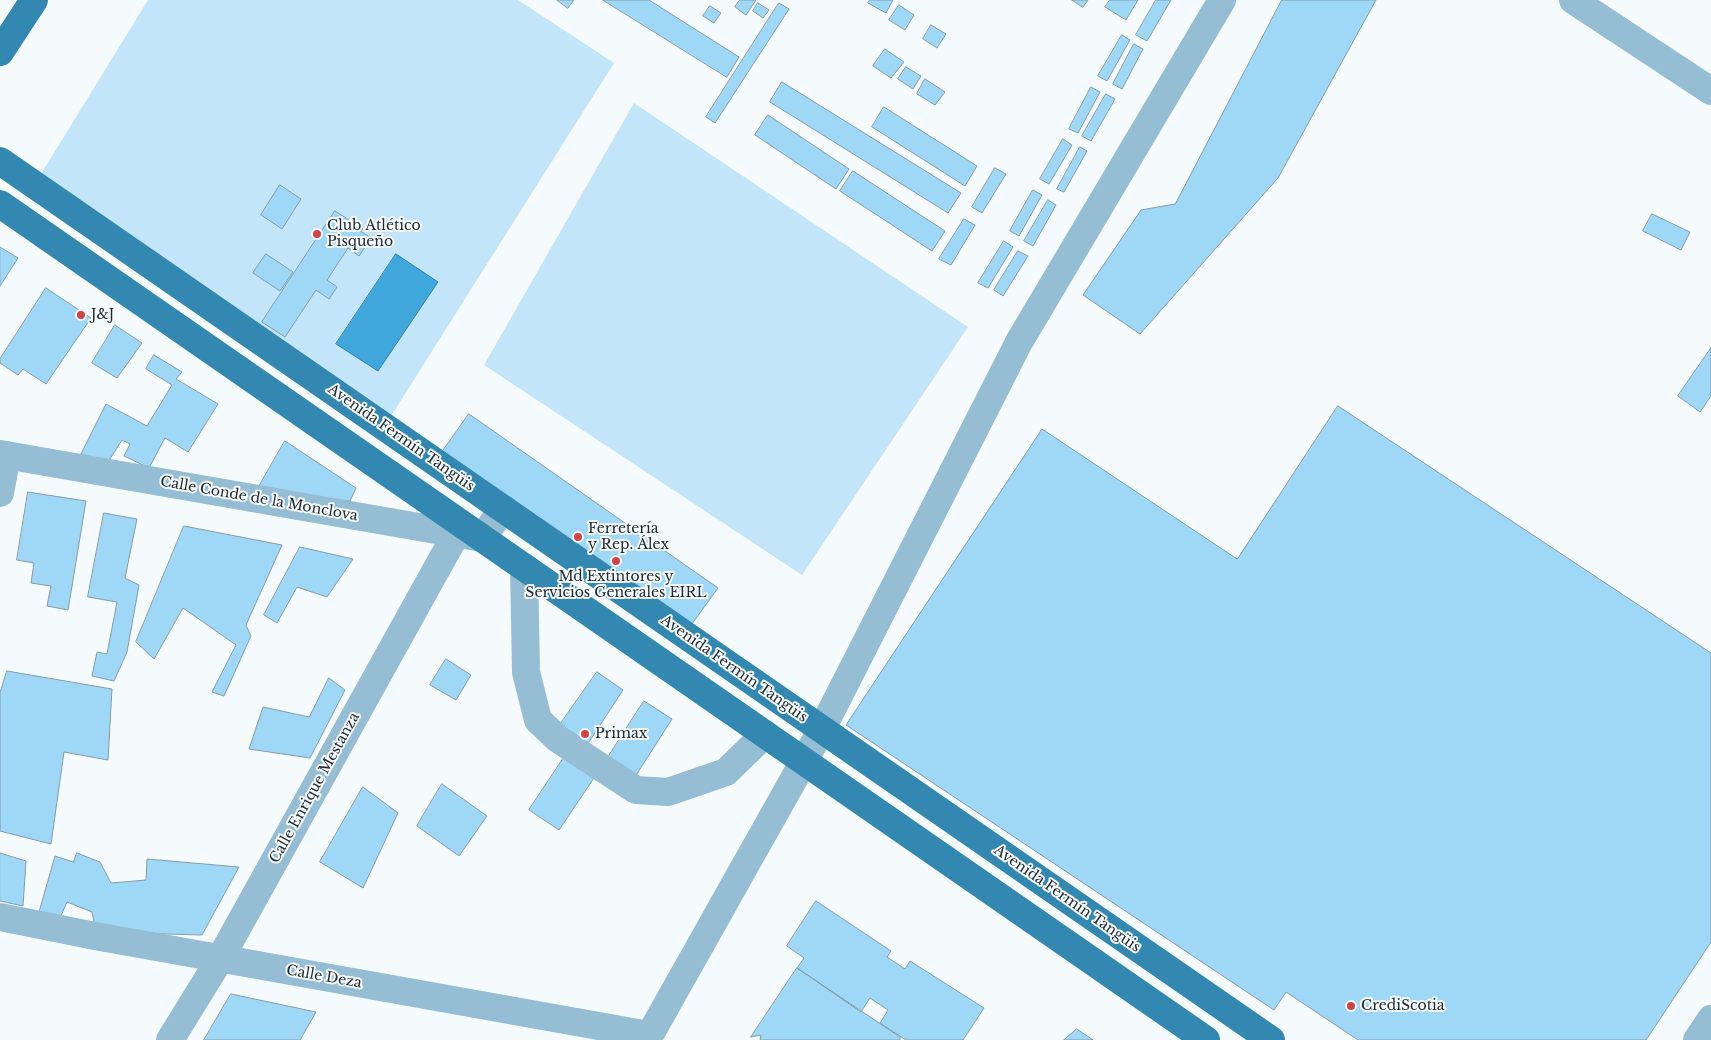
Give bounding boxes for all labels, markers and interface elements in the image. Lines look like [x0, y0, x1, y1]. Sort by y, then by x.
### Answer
place label: Club Atlético Pisqueño [327, 218, 421, 250]
marker: Club Atlético Pisqueño [311, 228, 323, 240]
place label: J&J [91, 307, 114, 323]
marker: J&J [75, 309, 87, 321]
street label: Avenida Fermín Tangüis [325, 381, 477, 495]
street label: Calle Conde de la Monclova [159, 473, 359, 525]
place label: Ferretería y Rep. Álex [588, 521, 669, 554]
marker: Ferretería y Rep. Álex [572, 531, 584, 543]
marker: Md Extintores y Servicios Generales EIRL [610, 555, 622, 567]
place label: Md Extintores y Servicios Generales EIRL [525, 569, 707, 602]
street label: Avenida Fermín Tangüis [658, 612, 810, 726]
street label: Calle Enrique Mestanza [267, 710, 363, 866]
place label: Primax [595, 726, 647, 742]
marker: Primax [579, 728, 591, 740]
street label: Avenida Fermín Tangüis [991, 842, 1143, 956]
street label: Calle Deza [285, 962, 363, 992]
place label: CrediScotia [1361, 998, 1445, 1014]
marker: CrediScotia [1345, 1000, 1357, 1012]

